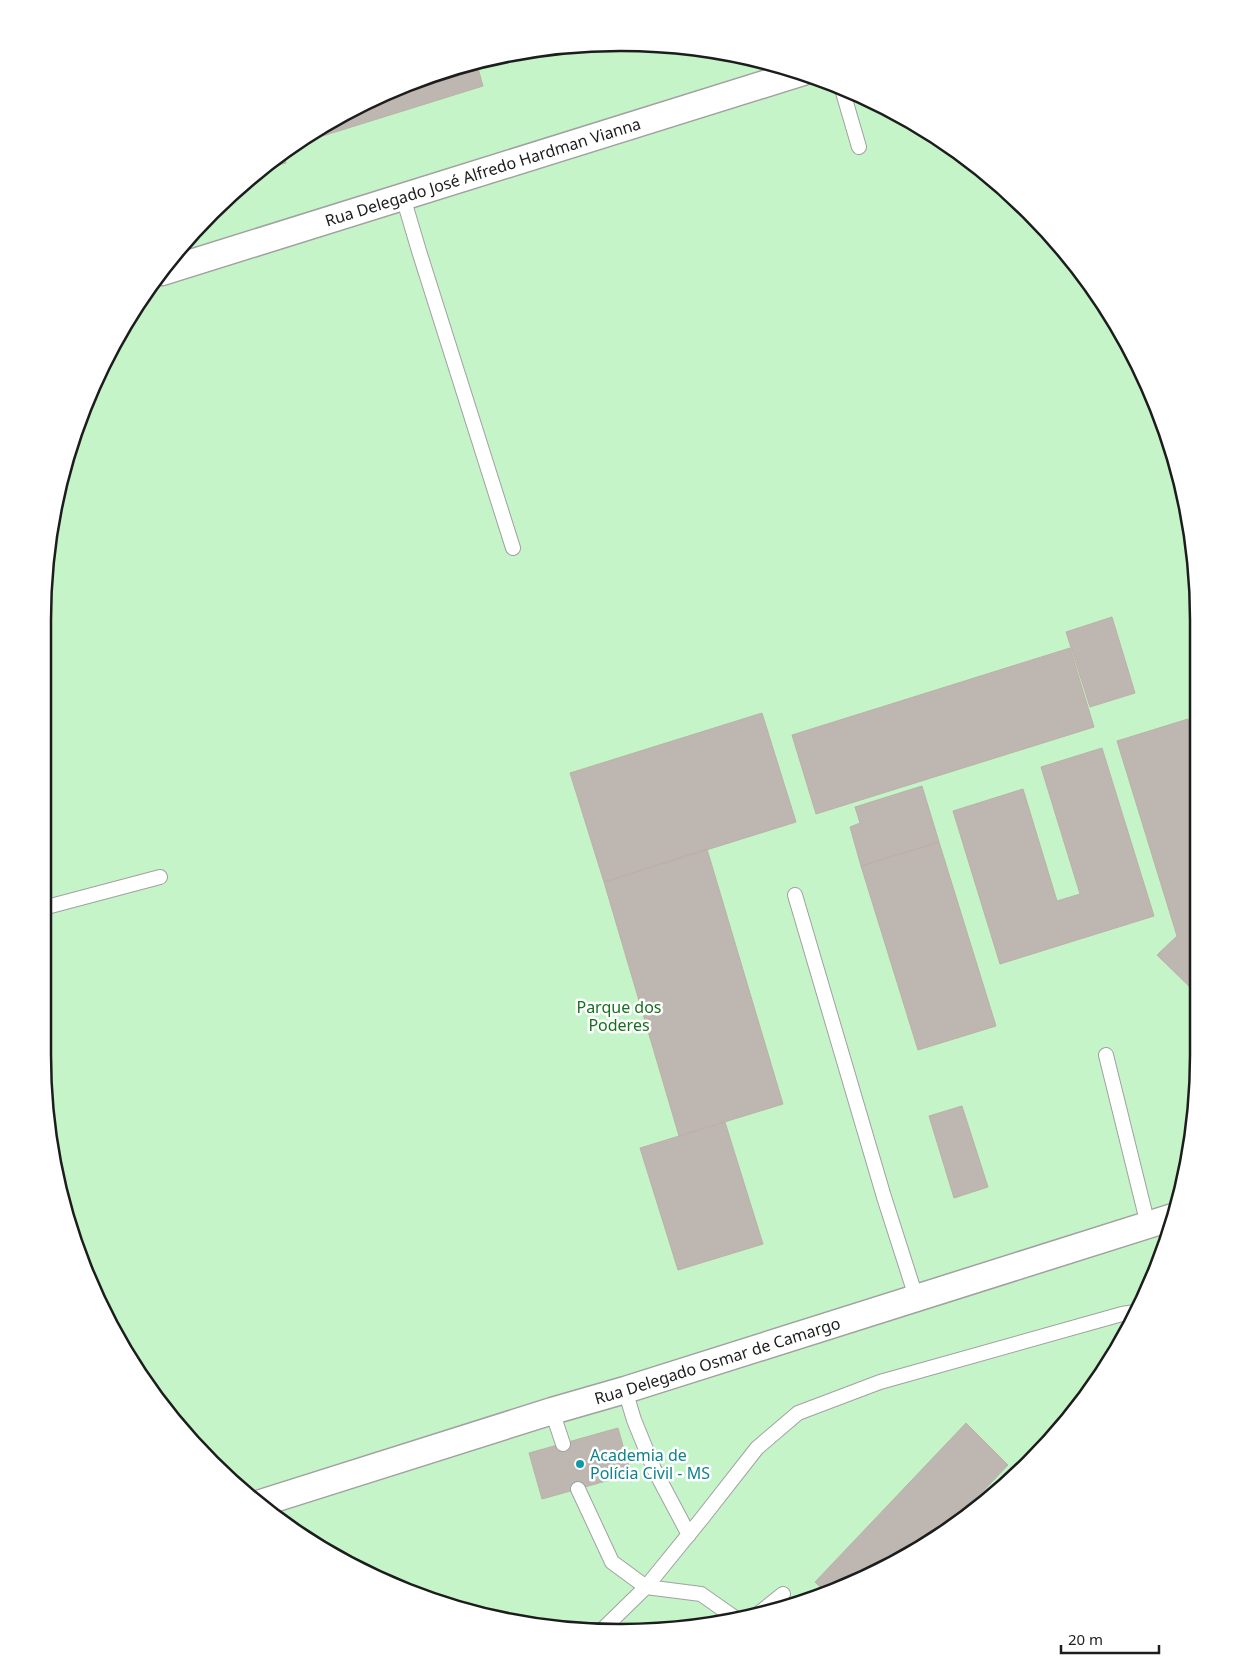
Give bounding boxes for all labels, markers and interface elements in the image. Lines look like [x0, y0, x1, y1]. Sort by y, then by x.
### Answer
street label: Rua Delegado José Alfredo Hardman Vianna [322, 112, 643, 232]
park label: Parque dos Poderes [576, 996, 662, 1036]
street label: Rua Delegado Osmar de Camargo [592, 1312, 843, 1409]
place label: Academia de Polícia Civil - MS [590, 1444, 710, 1484]
marker: Academia de Polícia Civil - MS [574, 1458, 586, 1470]
scale bar [1061, 1622, 1158, 1654]
text: 20 m [1068, 1629, 1103, 1649]

